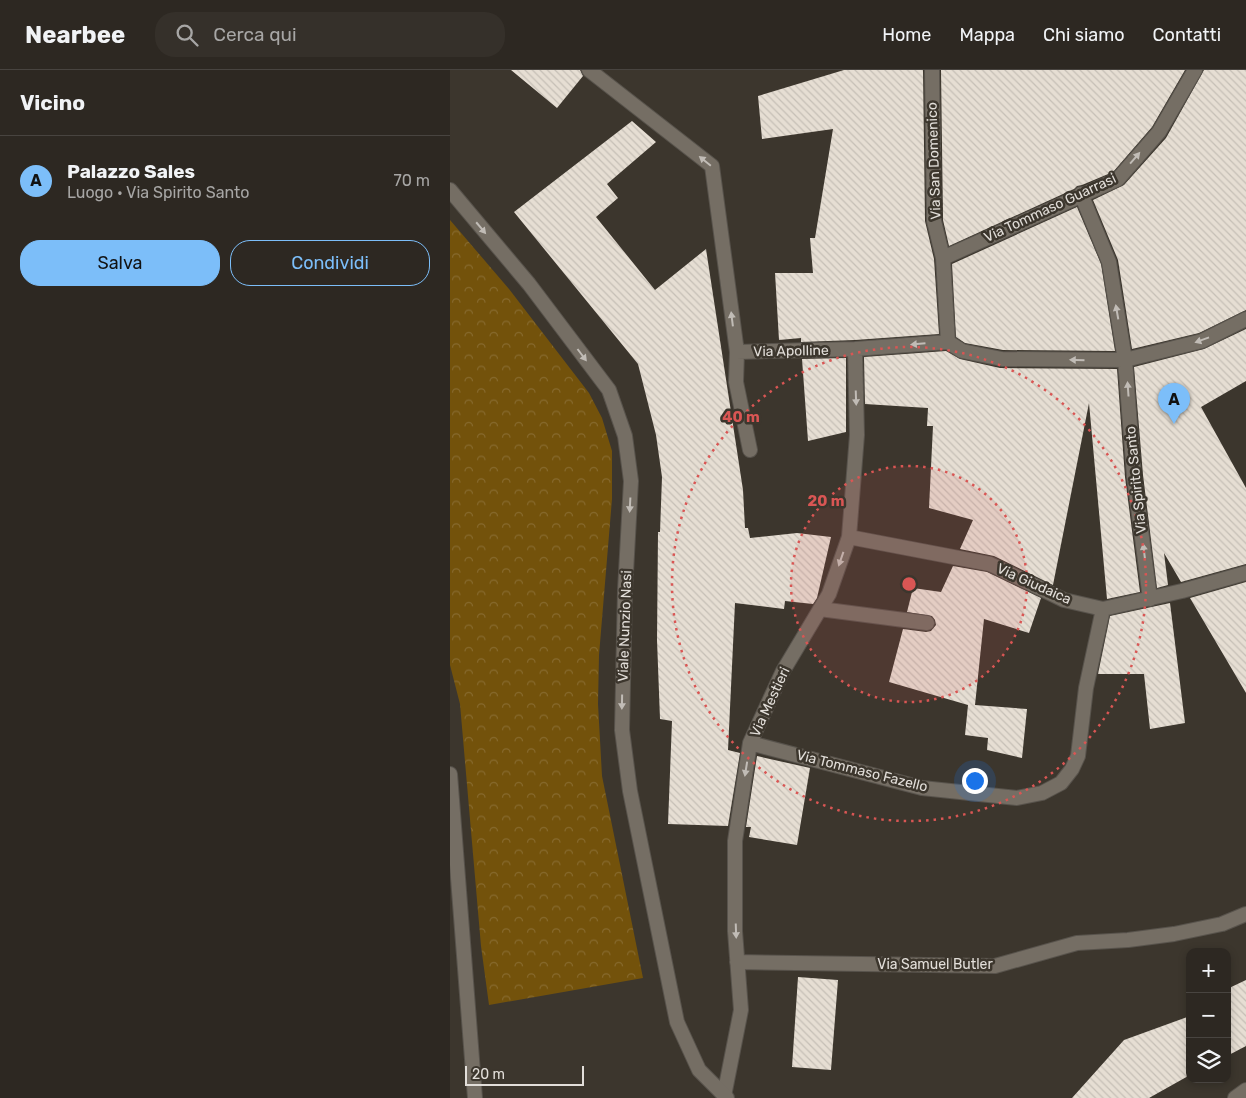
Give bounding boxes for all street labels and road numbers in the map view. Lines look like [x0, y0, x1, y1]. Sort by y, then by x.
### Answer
street label: Via San Domenico [923, 102, 945, 220]
street label: Via Tommaso Guarrasi [981, 170, 1119, 246]
street label: Via Apolline [753, 342, 829, 360]
street label: Via Spirito Santo [1122, 425, 1150, 535]
street label: Via Giudaica [994, 560, 1074, 608]
street label: Viale Nunzio Nasi [615, 570, 635, 682]
street label: Via Mestieri [746, 664, 794, 740]
street label: Via Tommaso Fazello [795, 746, 929, 796]
street label: Via Samuel Butler [877, 956, 993, 973]

